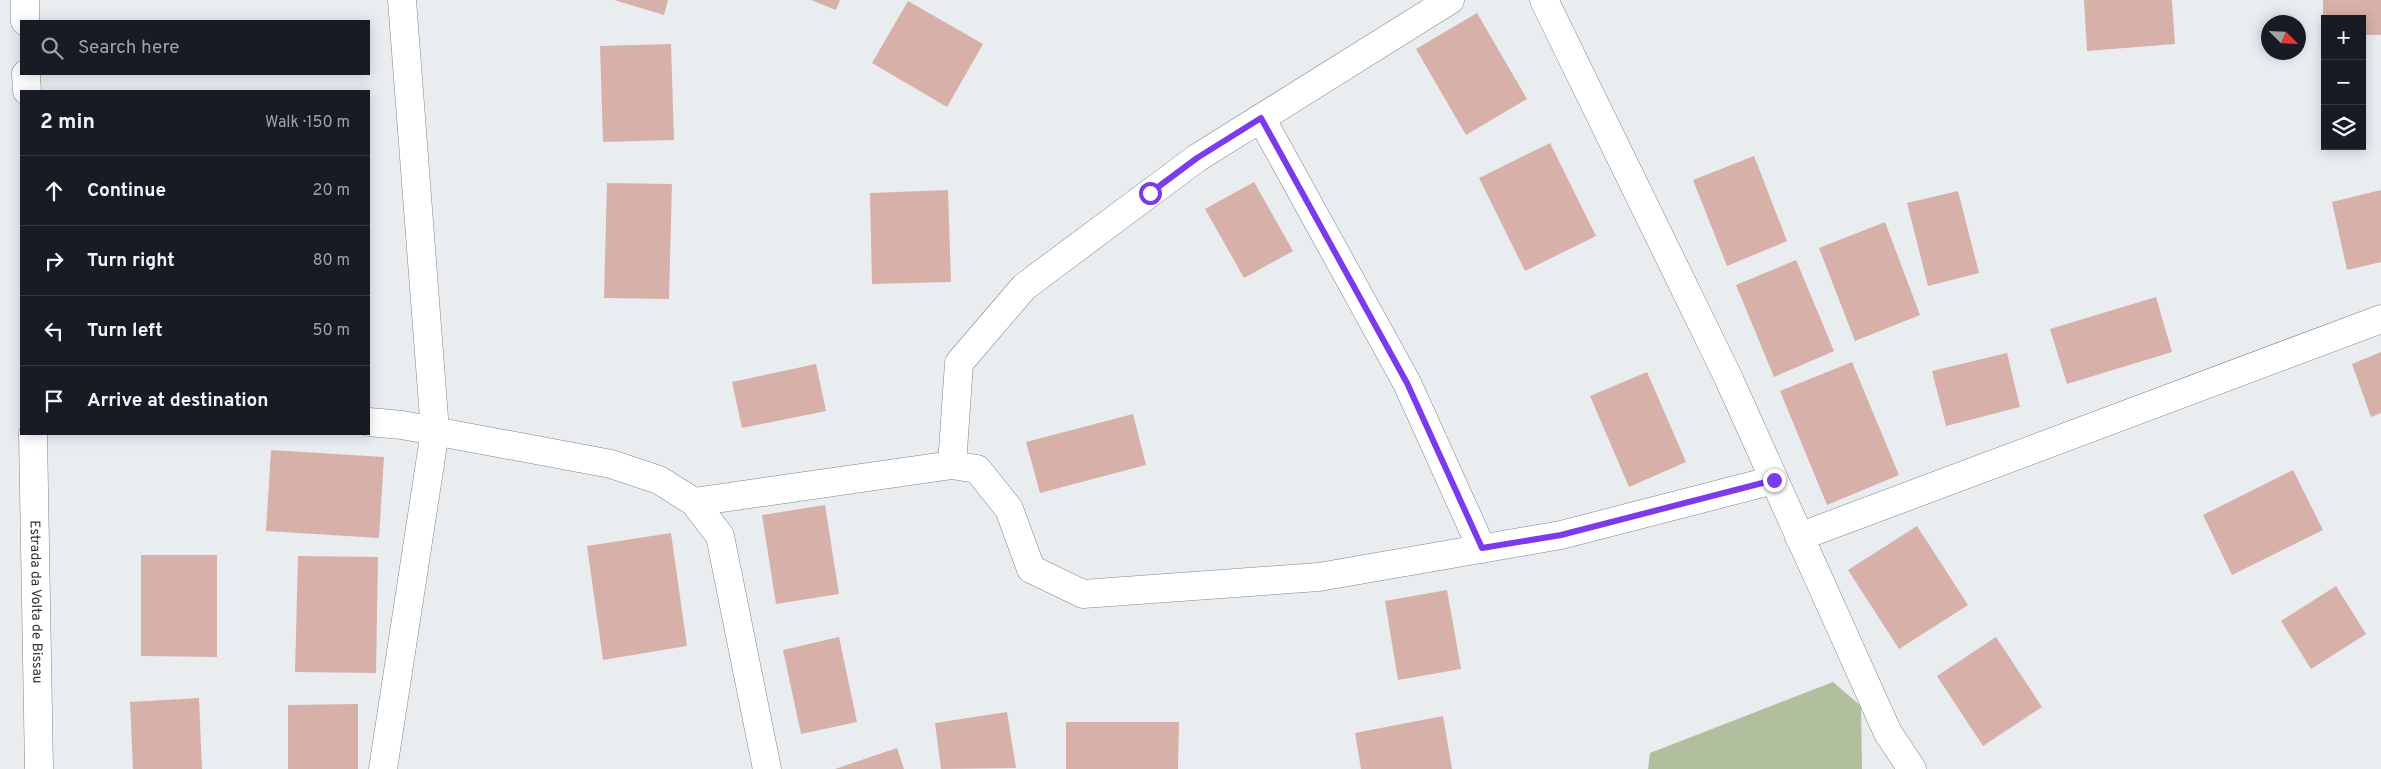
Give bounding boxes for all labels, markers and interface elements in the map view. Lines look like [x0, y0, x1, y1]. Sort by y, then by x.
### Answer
north arrow [2261, 15, 2306, 60]
map controls [2321, 15, 2366, 150]
button: + [2321, 15, 2366, 60]
search box [20, 20, 370, 75]
icon: search [38, 34, 66, 62]
text: Search here [78, 36, 180, 60]
button: − [2321, 60, 2366, 105]
button: layers [2321, 105, 2366, 150]
text: 2 min [40, 109, 95, 136]
text: Walk · 150 m [265, 113, 350, 133]
icon: ahead [40, 177, 68, 205]
text: Continue [87, 179, 166, 203]
text: 20 m [313, 181, 350, 201]
route start [1139, 182, 1162, 205]
icon: right [40, 247, 68, 275]
text: Turn right [87, 249, 175, 273]
text: 80 m [313, 251, 350, 271]
icon: left [40, 317, 68, 345]
text: Turn left [87, 319, 163, 343]
text: 50 m [313, 321, 350, 341]
icon: arrive [40, 387, 68, 415]
text: Arrive at destination [87, 389, 268, 413]
route end [1763, 469, 1786, 492]
street label: Estrada da Volta de Bissau [26, 520, 46, 684]

